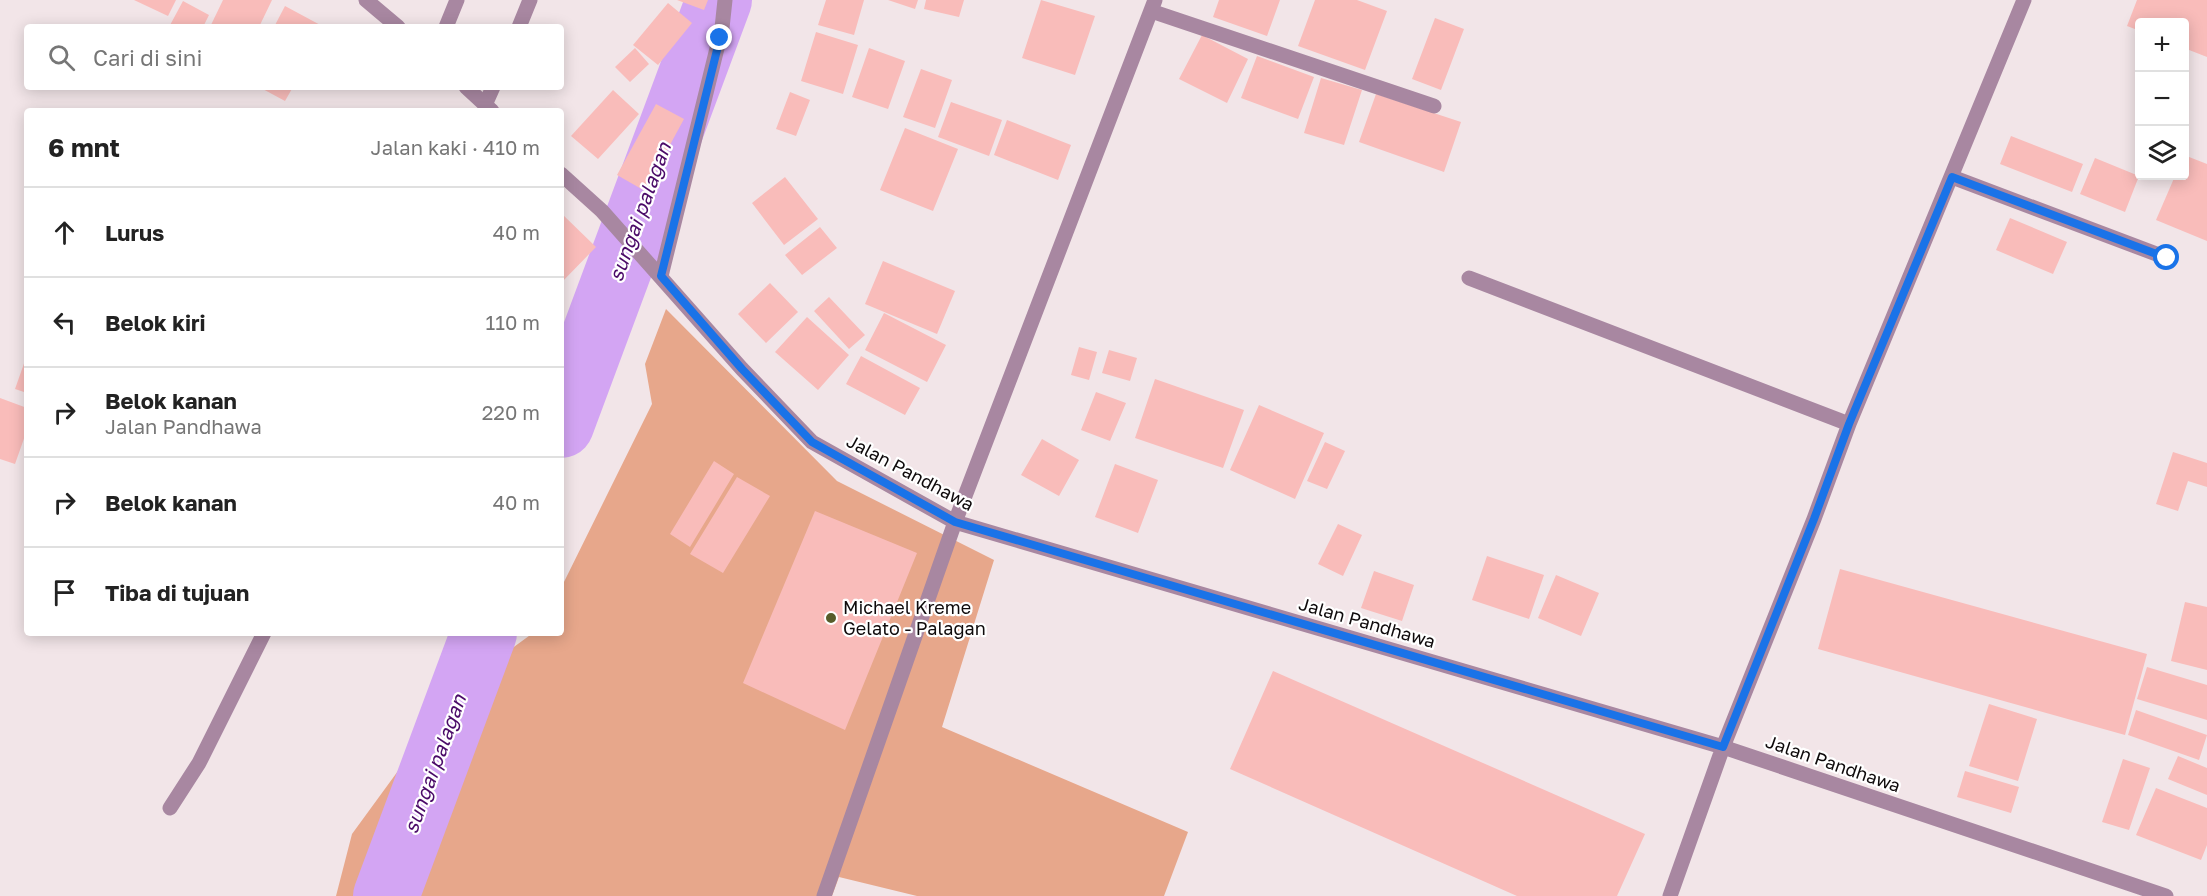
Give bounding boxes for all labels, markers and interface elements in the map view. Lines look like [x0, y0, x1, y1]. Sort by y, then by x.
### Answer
map controls [2135, 18, 2189, 180]
button: + [2135, 18, 2189, 72]
search box [24, 24, 564, 90]
route end [706, 24, 732, 50]
icon: search [45, 41, 78, 74]
text: Cari di sini [93, 44, 202, 71]
button: − [2135, 72, 2189, 126]
button: layers [2135, 126, 2189, 180]
text: 6 mnt [48, 132, 120, 163]
text: Jalan kaki · 410 m [371, 135, 540, 159]
water label: sungai palagan [603, 138, 677, 285]
icon: ahead [48, 216, 81, 249]
text: Lurus [105, 219, 164, 246]
text: 40 m [493, 220, 540, 244]
route start [2153, 244, 2179, 270]
icon: left [48, 306, 81, 339]
text: Belok kiri [105, 309, 206, 336]
text: 110 m [486, 310, 540, 334]
text: Belok kanan [105, 387, 237, 414]
icon: right [48, 396, 81, 429]
text: 220 m [482, 400, 540, 424]
text: Jalan Pandhawa [105, 414, 262, 438]
street label: Jalan Pandhawa [843, 429, 978, 515]
icon: right [48, 486, 81, 519]
text: Belok kanan [105, 489, 237, 516]
text: 40 m [493, 490, 540, 514]
icon: arrive [48, 576, 81, 609]
text: Tiba di tujuan [105, 579, 249, 606]
street label: Jalan Pandhawa [1296, 592, 1438, 652]
place label: Michael Kreme Gelato - Palagan [843, 596, 986, 639]
marker: Michael Kreme Gelato - Palagan [824, 611, 838, 625]
water label: sungai palagan [398, 690, 472, 837]
street label: Jalan Pandhawa [1763, 730, 1904, 796]

